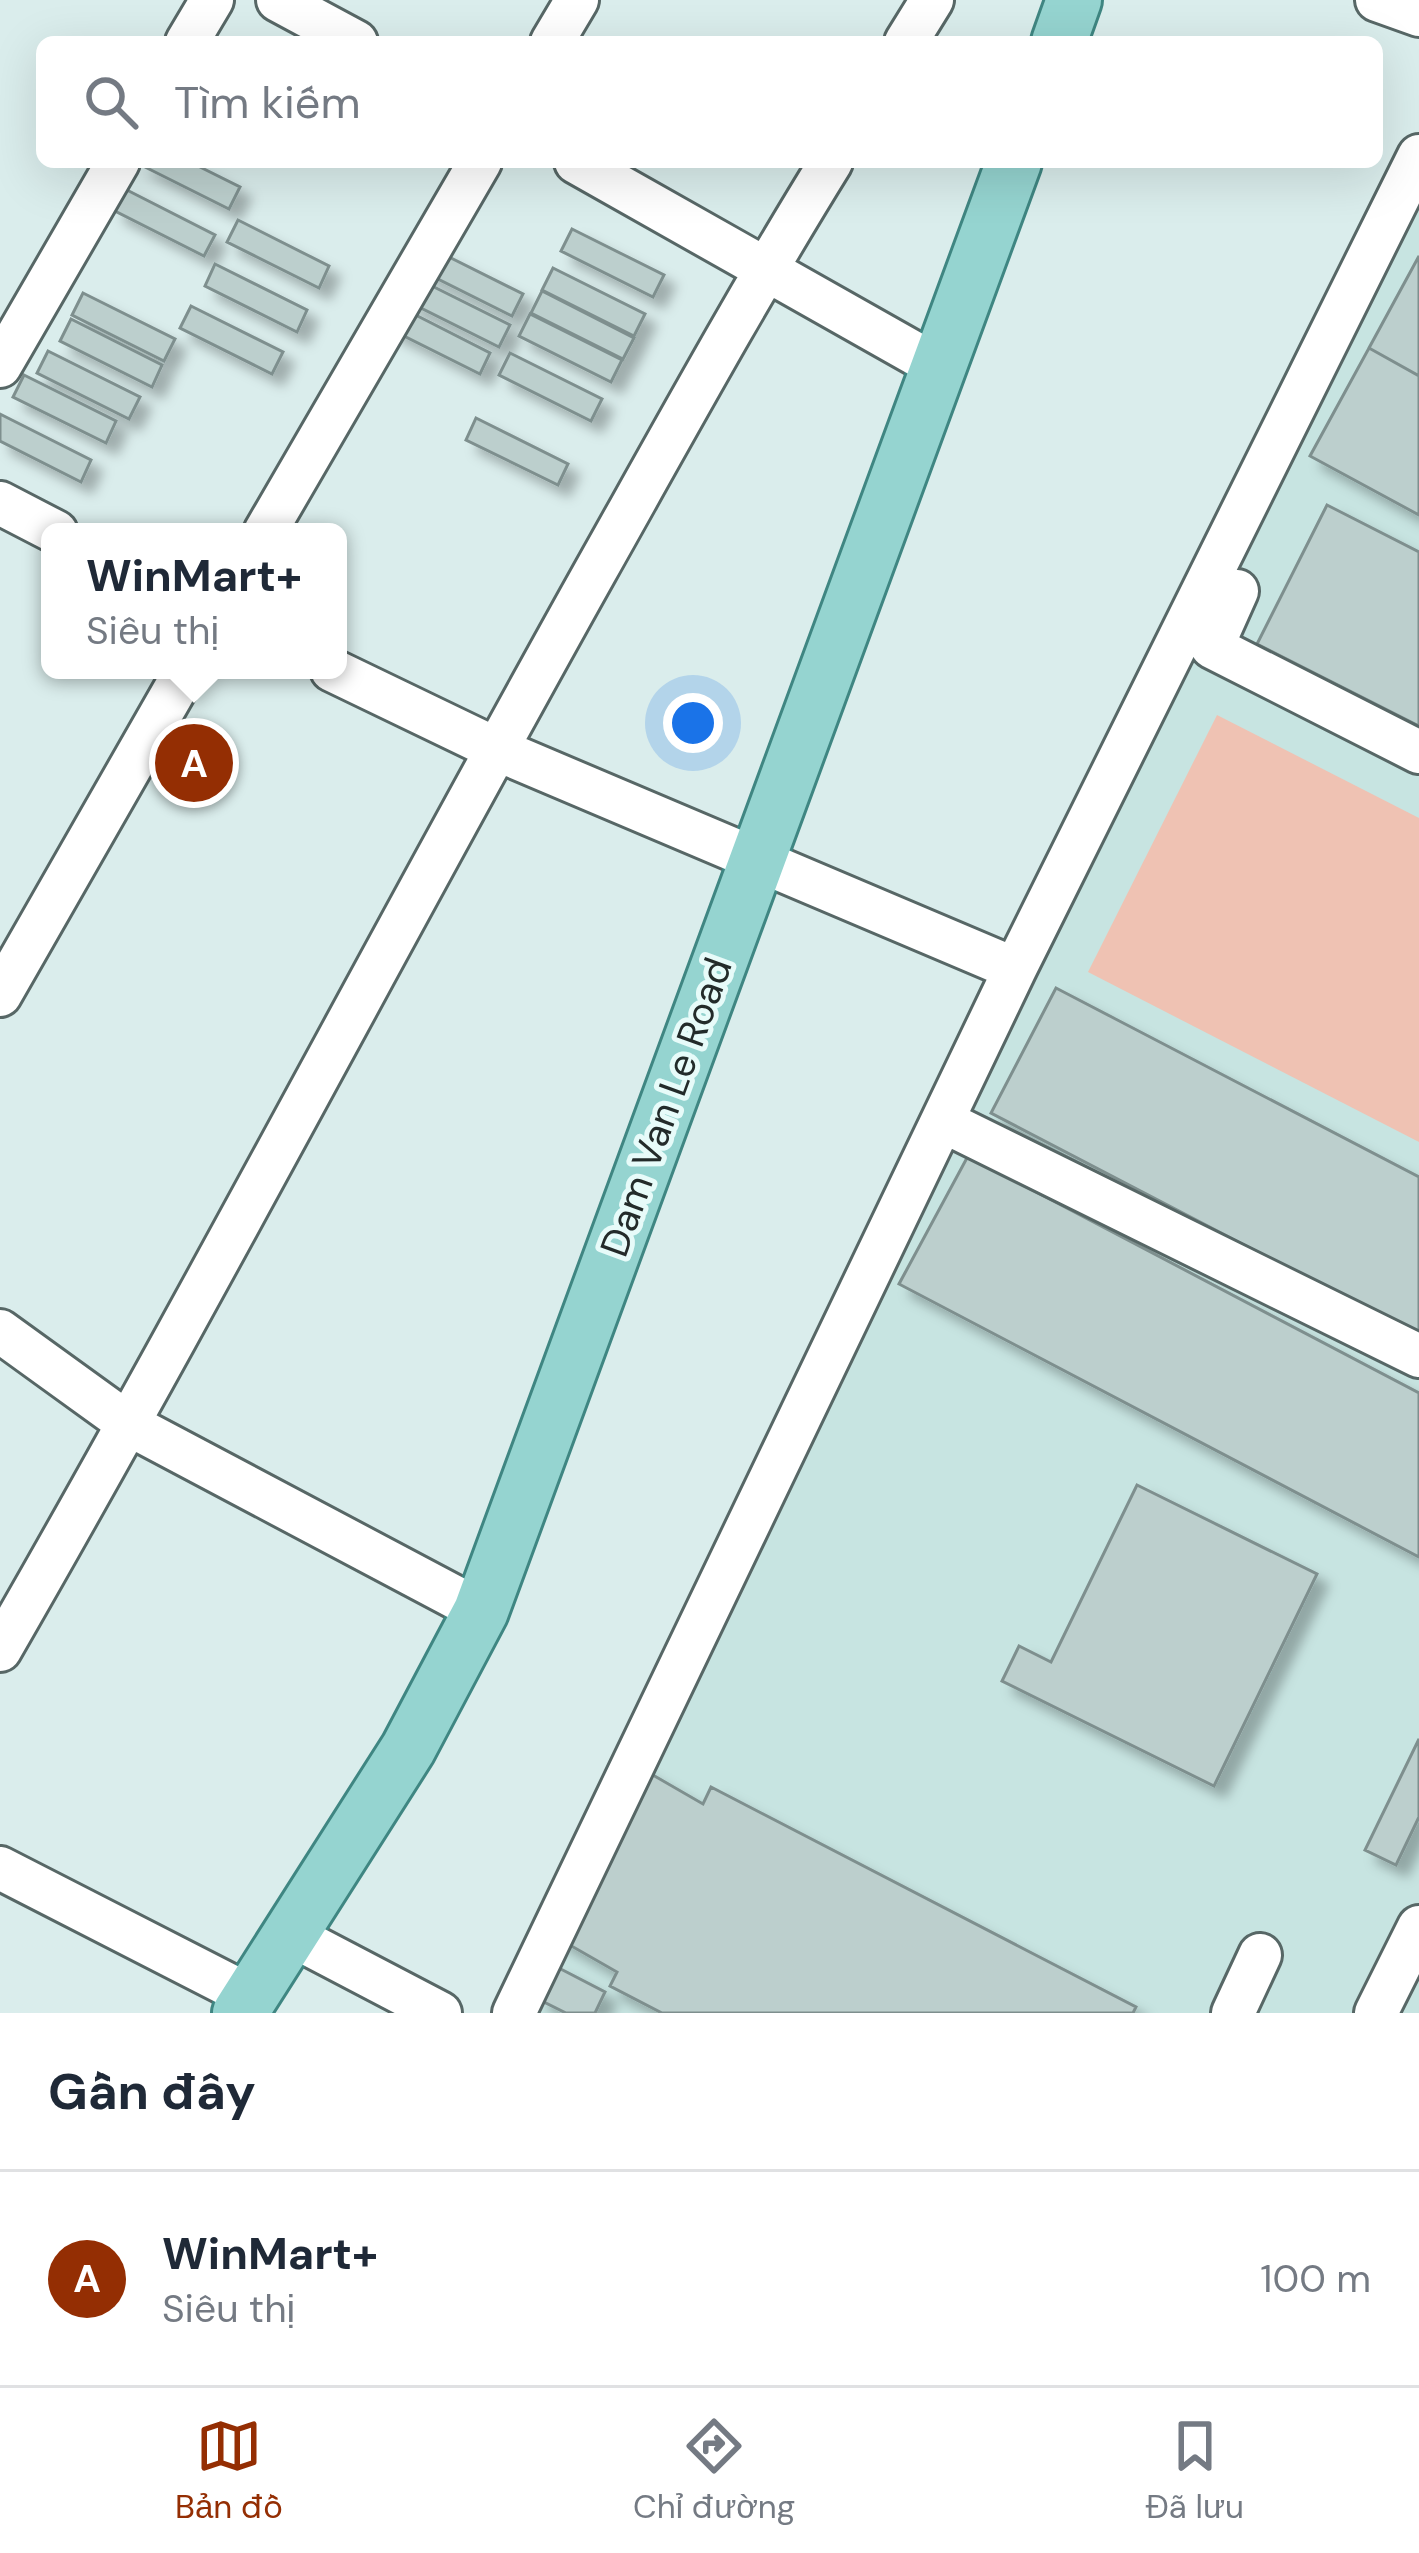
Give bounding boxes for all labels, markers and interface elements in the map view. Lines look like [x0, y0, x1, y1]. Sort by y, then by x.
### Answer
search box [36, 36, 1383, 168]
icon: search [78, 69, 144, 135]
text: Tìm kiếm [174, 73, 360, 132]
popup [41, 523, 347, 679]
text: WinMart+ [86, 546, 302, 605]
text: Siêu thị [86, 605, 219, 656]
your location [663, 693, 723, 753]
pin: A [155, 718, 233, 808]
street label: Dam Van Le Road [588, 951, 744, 1263]
text: Gần đây [48, 2058, 256, 2125]
text: WinMart+ [162, 2224, 378, 2283]
text: A [73, 2253, 101, 2304]
text: 100 m [1260, 2253, 1371, 2304]
text: Siêu thị [162, 2283, 295, 2334]
tab: Bản đồ [175, 2413, 283, 2528]
tab: Chỉ đường [633, 2413, 795, 2528]
tab: Đã lưu [1145, 2413, 1244, 2528]

